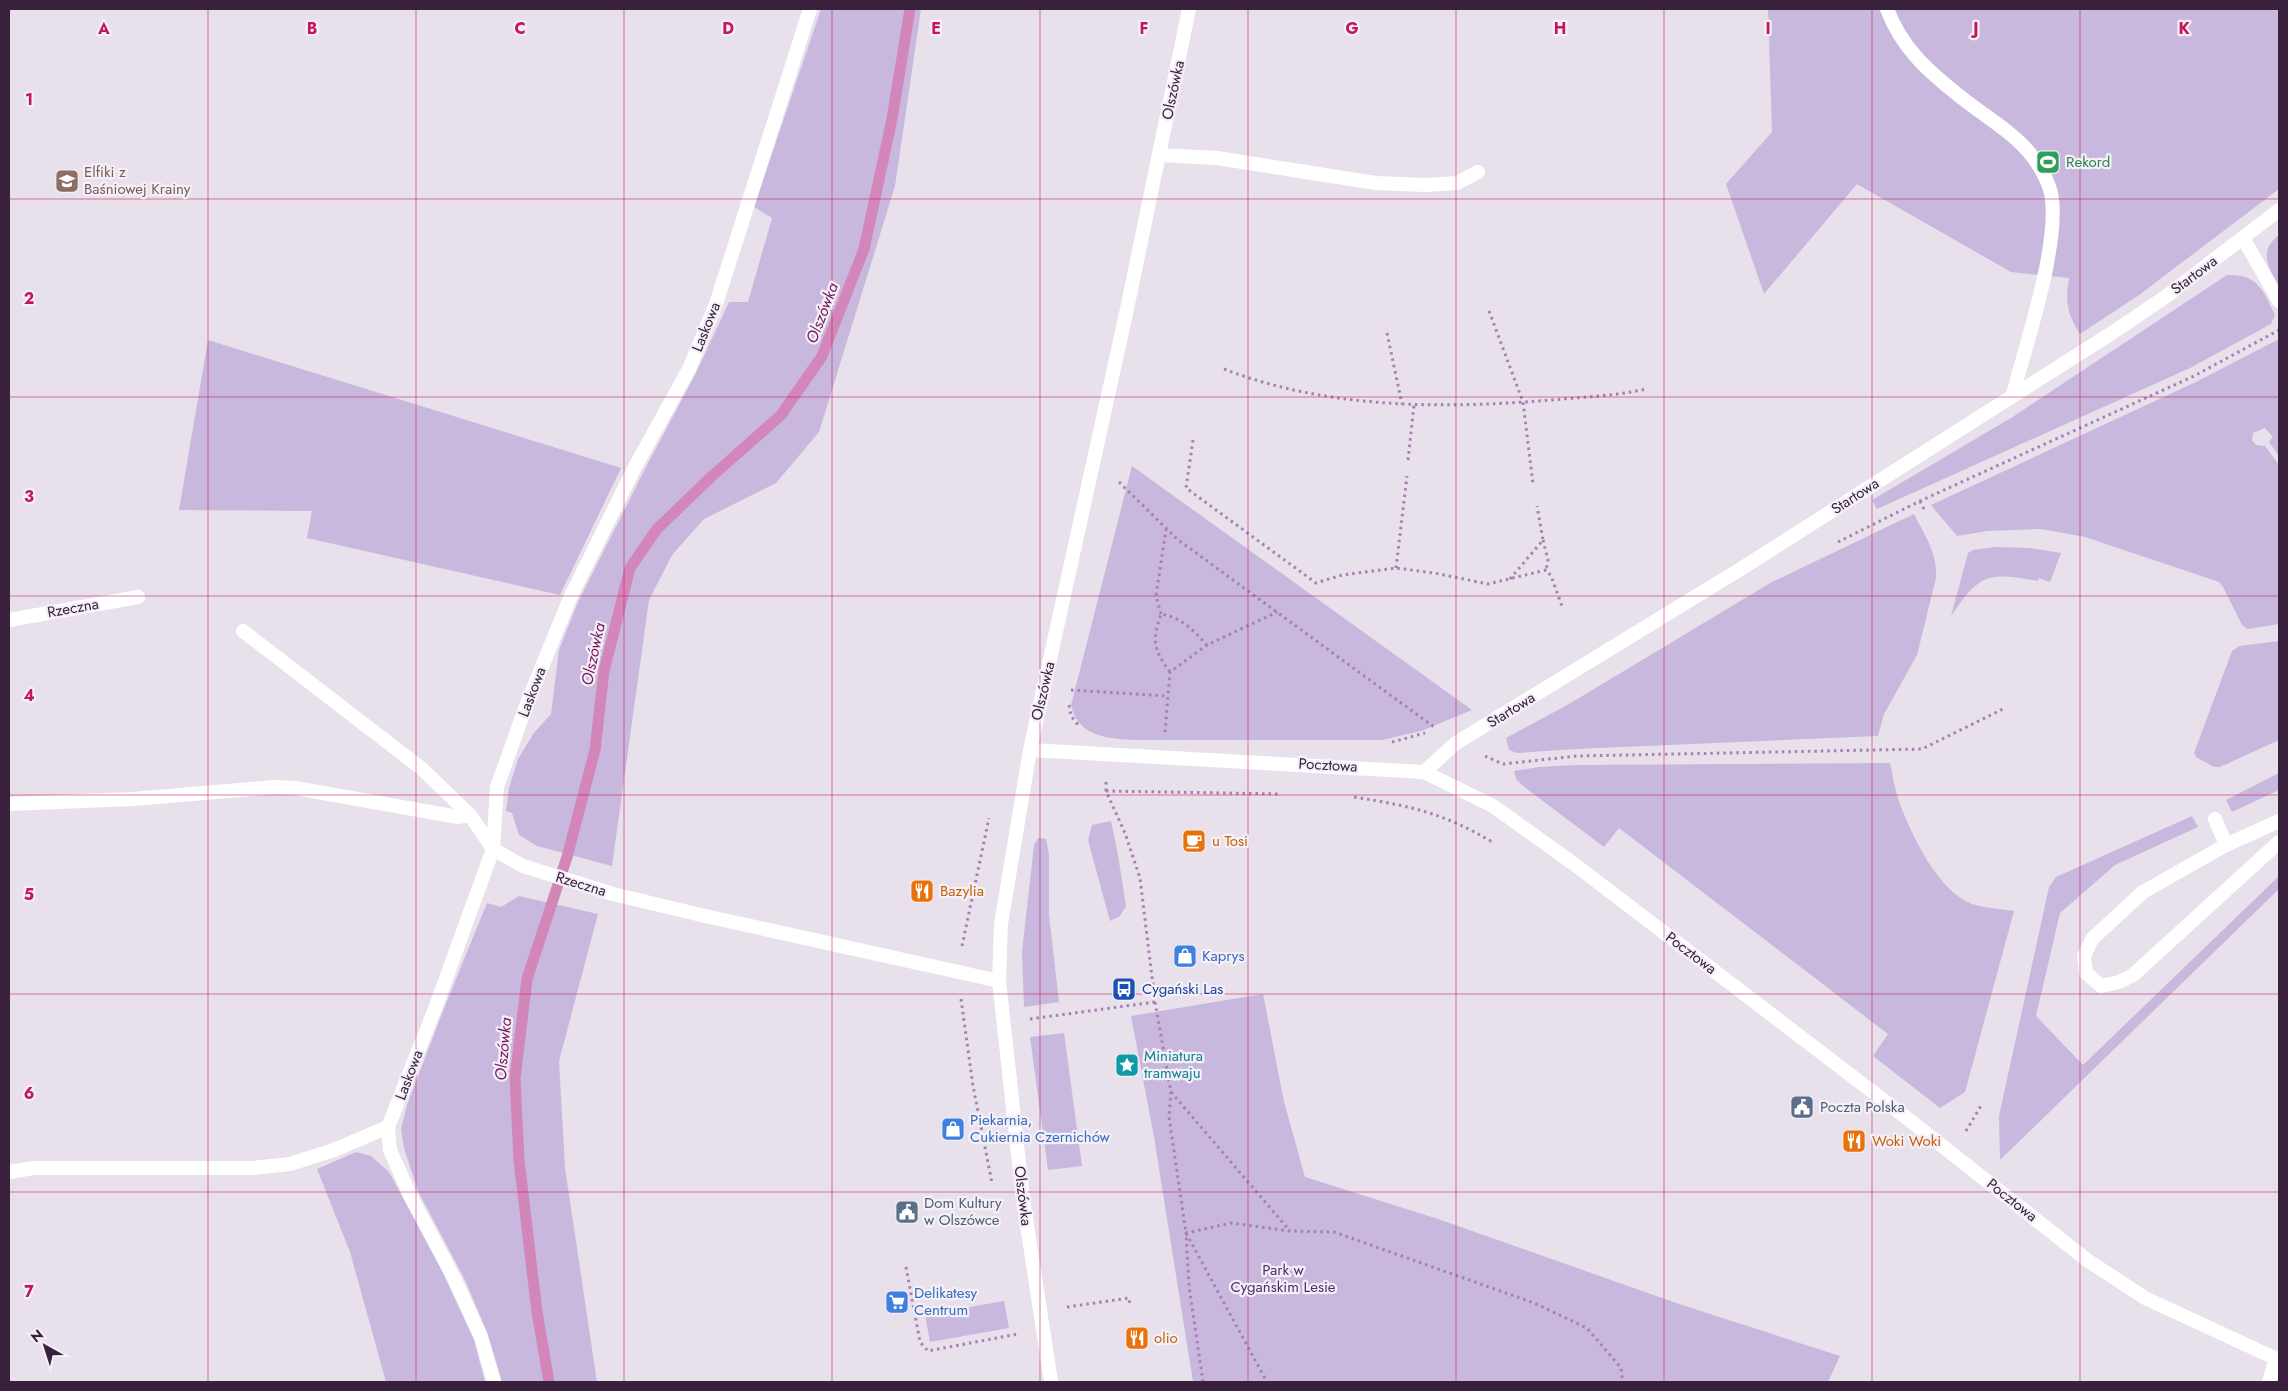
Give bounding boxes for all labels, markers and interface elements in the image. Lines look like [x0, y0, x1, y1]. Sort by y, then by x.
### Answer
text: A [97, 17, 110, 40]
text: B [307, 17, 317, 40]
text: C [514, 17, 526, 40]
text: D [722, 17, 734, 40]
text: E [931, 17, 941, 40]
text: F [1140, 17, 1148, 40]
text: G [1345, 17, 1359, 40]
text: H [1554, 17, 1566, 40]
text: I [1765, 17, 1771, 40]
text: J [1970, 17, 1979, 40]
text: K [2178, 17, 2190, 40]
street label: Olszówka [1156, 58, 1190, 122]
text: 1 [25, 88, 33, 111]
sports icon: Rekord [2035, 149, 2061, 175]
place label: Rekord [2066, 151, 2110, 173]
place label: Elfiki z Baśniowej Krainy [84, 161, 191, 200]
school or university icon: Elfiki z Baśniowej Krainy [54, 168, 80, 194]
street label: Startowa [2166, 250, 2222, 300]
water label: Olszówka [800, 279, 844, 347]
text: 2 [24, 287, 34, 310]
street label: Laskowa [686, 299, 726, 355]
street label: Startowa [1827, 472, 1883, 520]
text: 3 [24, 485, 34, 508]
street label: Rzeczna [46, 593, 100, 623]
water label: Olszówka [575, 620, 611, 687]
street label: Olszówka [1026, 659, 1060, 723]
street label: Laskowa [512, 664, 552, 720]
text: 4 [23, 684, 35, 707]
street label: Startowa [1483, 687, 1539, 733]
street label: Pocztowa [1298, 752, 1358, 778]
cafe icon: u Tosi [1181, 828, 1207, 854]
place label: u Tosi [1212, 830, 1248, 852]
street label: Rzeczna [553, 866, 609, 902]
restaurant icon: Bazylia [909, 878, 935, 904]
place label: Bazylia [940, 880, 984, 902]
text: 5 [24, 883, 34, 906]
street label: Pocztowa [1661, 926, 1721, 980]
shop icon: Kaprys [1172, 943, 1198, 969]
place label: Kaprys [1202, 945, 1244, 967]
bus stop icon: Cygański Las [1111, 976, 1137, 1002]
place label: Cygański Las [1142, 978, 1223, 1000]
water label: Olszówka [489, 1016, 517, 1082]
place label: Miniatura tramwaju [1144, 1045, 1203, 1084]
street label: Laskowa [389, 1047, 429, 1103]
place icon: Miniatura tramwaju [1114, 1052, 1140, 1078]
text: 6 [24, 1082, 34, 1105]
public building icon: Poczta Polska [1789, 1094, 1815, 1120]
place label: Poczta Polska [1820, 1096, 1905, 1118]
place label: Piekarnia, Cukiernia Czernichów [970, 1109, 1111, 1148]
shop icon: Piekarnia, Cukiernia Czernichów [940, 1116, 966, 1142]
restaurant icon: Woki Woki [1841, 1128, 1867, 1154]
place label: Woki Woki [1872, 1130, 1941, 1152]
street label: Olszówka [1008, 1165, 1038, 1227]
street label: Pocztowa [1982, 1173, 2042, 1227]
place label: Dom Kultury w Olszówce [924, 1192, 1002, 1231]
public building icon: Dom Kultury w Olszówce [894, 1199, 920, 1225]
park label: Park w Cygańskim Lesie [1230, 1259, 1336, 1298]
text: 7 [24, 1280, 34, 1303]
place label: Delikatesy Centrum [914, 1282, 977, 1321]
supermarket icon: Delikatesy Centrum [884, 1289, 910, 1315]
north arrow [20, 1321, 70, 1371]
text: N [26, 1325, 47, 1347]
restaurant icon: olio [1124, 1325, 1150, 1351]
place label: olio [1154, 1327, 1178, 1349]

